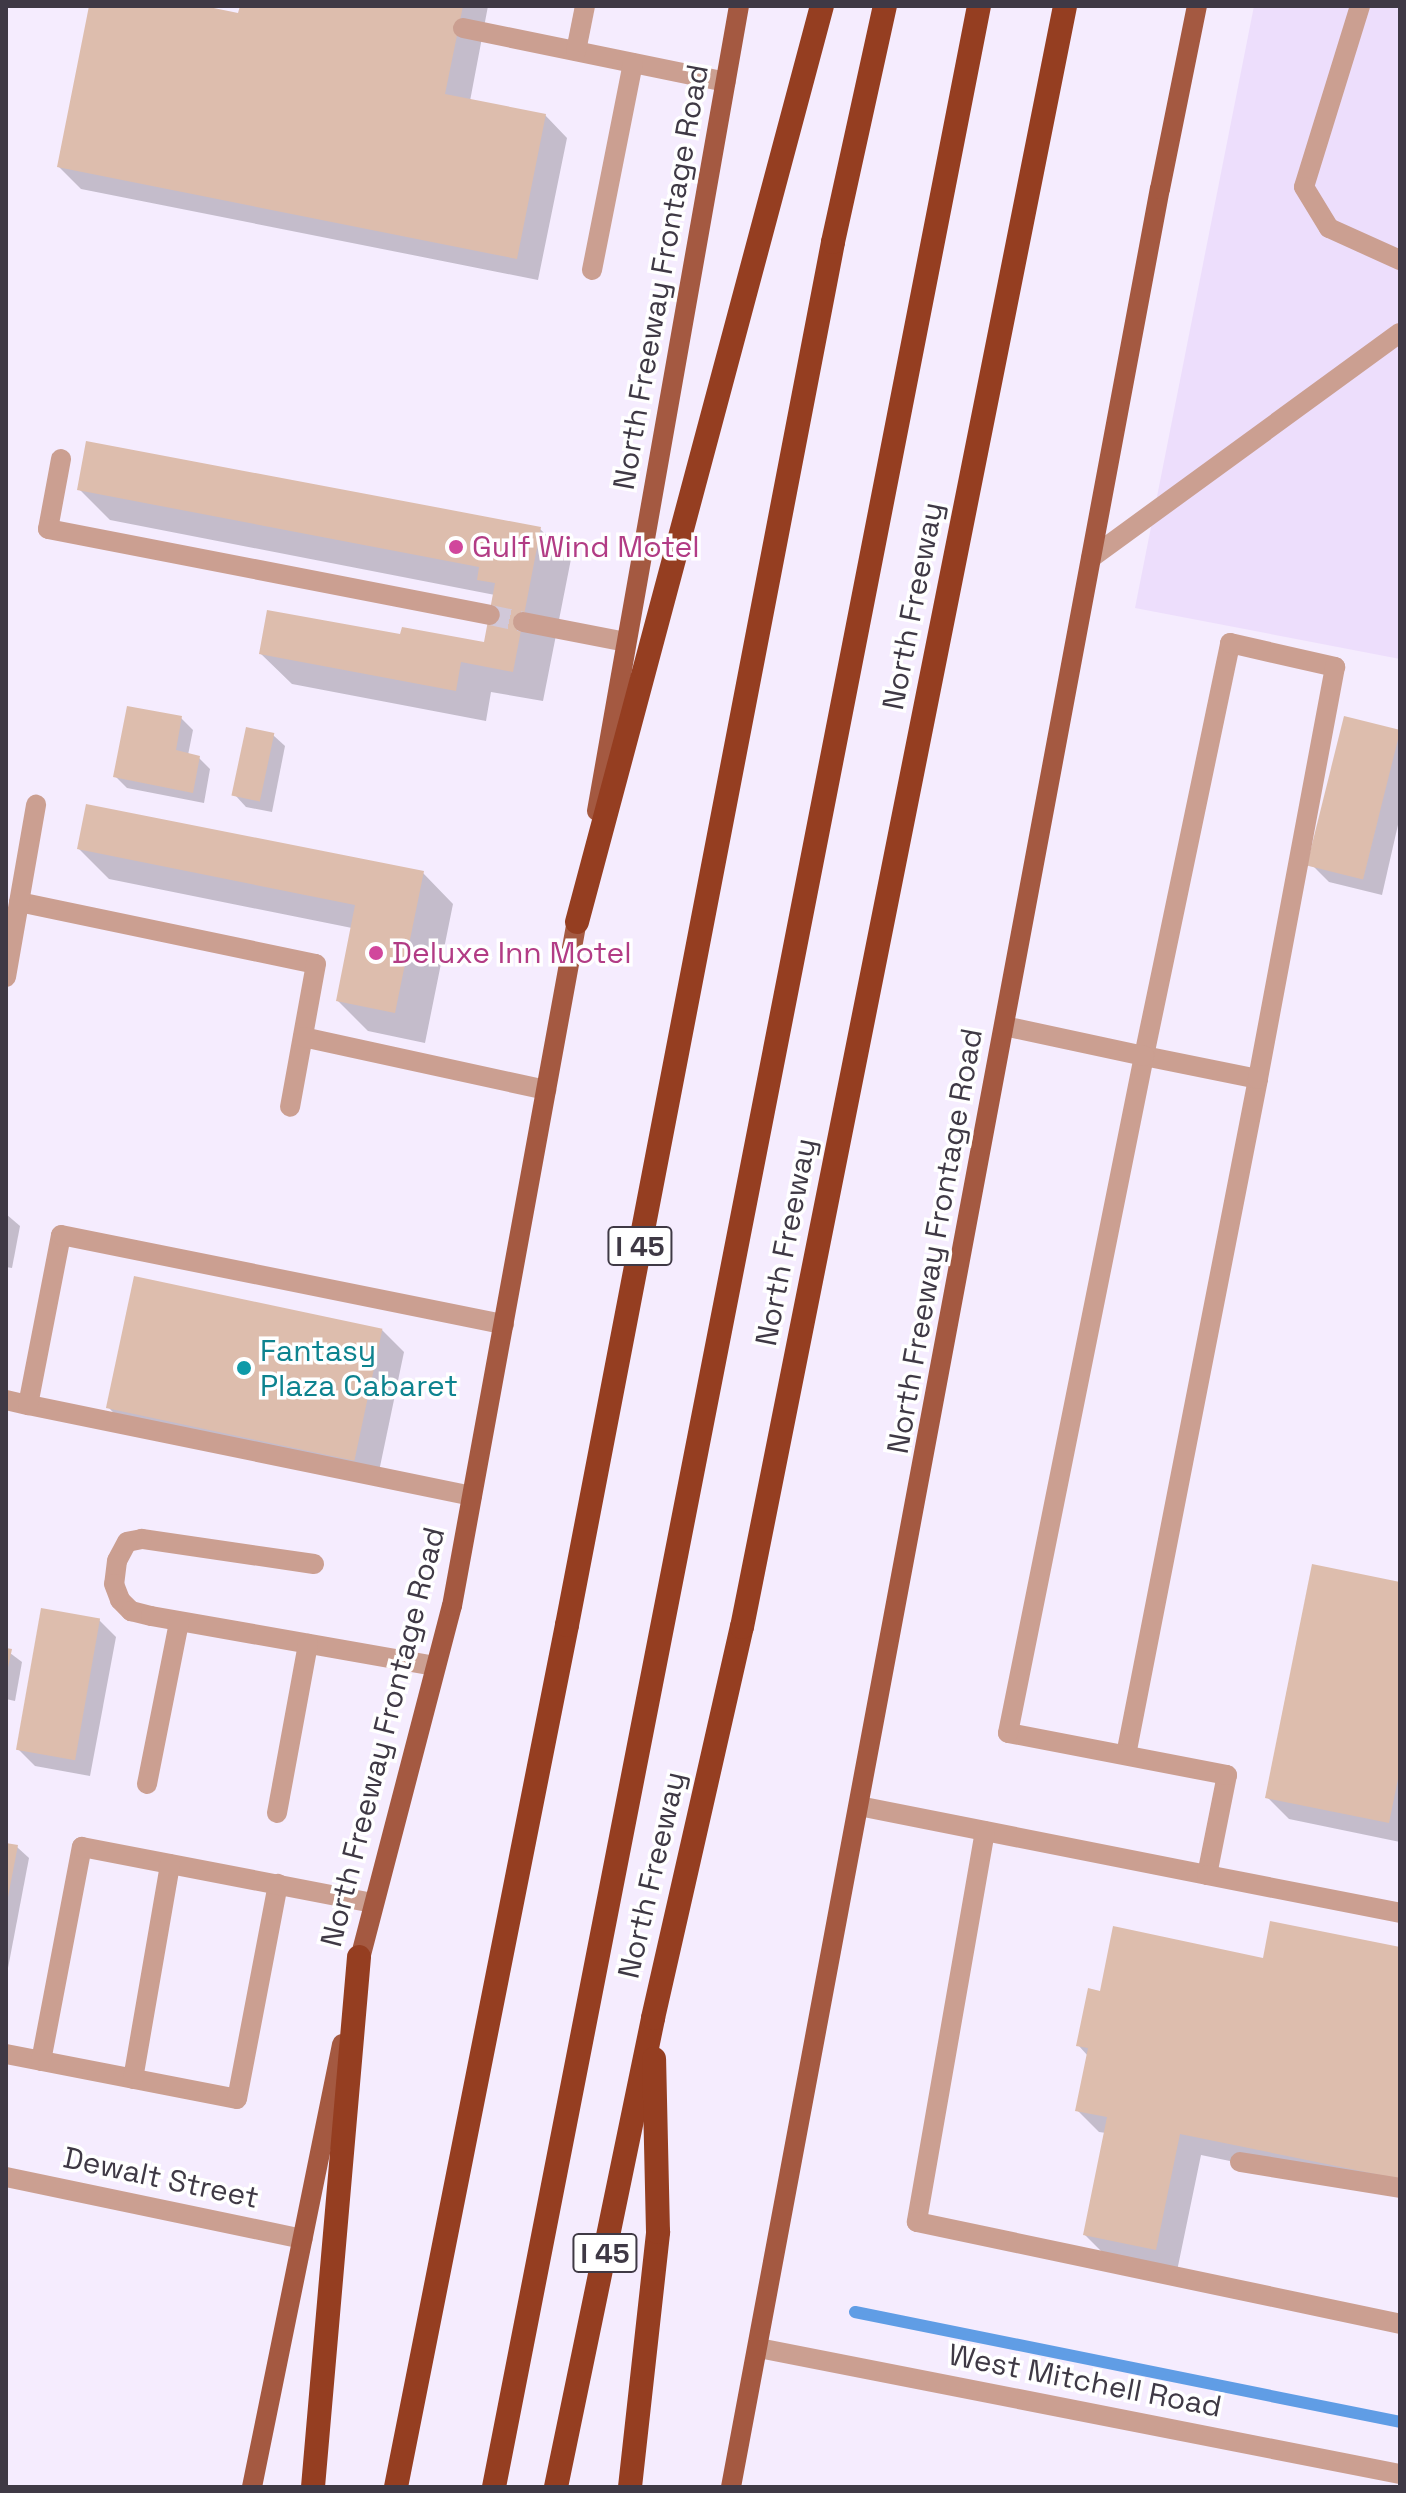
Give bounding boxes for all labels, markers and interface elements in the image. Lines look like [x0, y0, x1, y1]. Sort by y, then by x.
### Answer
street label: North Freeway Frontage Road [606, 62, 716, 492]
street label: North Freeway [875, 499, 951, 713]
place label: Gulf Wind Motel [472, 529, 700, 565]
marker: Gulf Wind Motel [447, 538, 465, 556]
place label: Deluxe Inn Motel [392, 935, 632, 971]
marker: Deluxe Inn Motel [367, 944, 385, 962]
street label: North Freeway Frontage Road [880, 1026, 990, 1456]
street label: North Freeway [748, 1135, 824, 1349]
road number: I 45 [606, 1222, 674, 1270]
place label: Fantasy Plaza Cabaret [260, 1333, 458, 1404]
marker: Fantasy Plaza Cabaret [235, 1359, 253, 1377]
street label: North Freeway Frontage Road [313, 1524, 453, 1950]
street label: North Freeway [611, 1768, 693, 1982]
street label: Dewalt Street [60, 2140, 262, 2216]
road number: I 45 [571, 2229, 639, 2277]
street label: West Mitchell Road [945, 2337, 1225, 2425]

